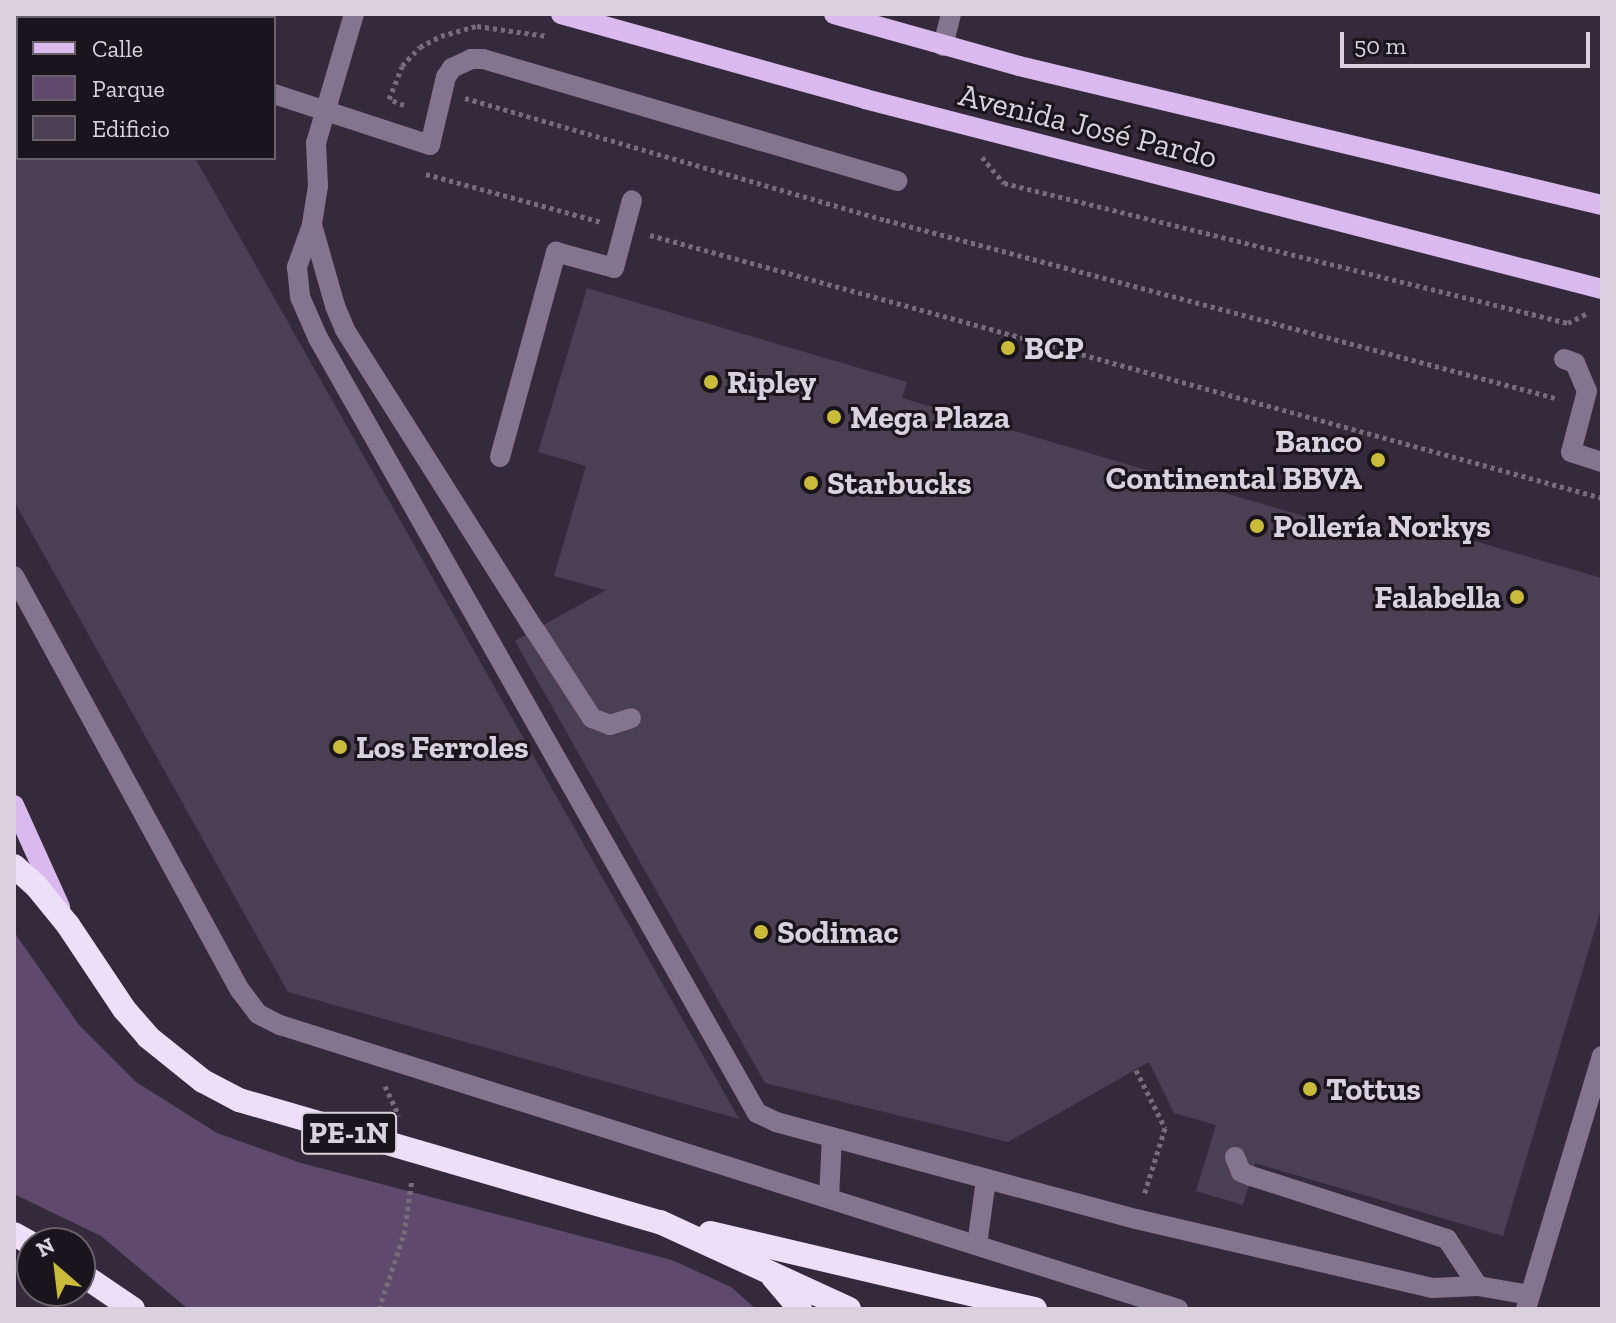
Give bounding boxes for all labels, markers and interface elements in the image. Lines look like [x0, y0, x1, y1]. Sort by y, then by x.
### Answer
legend [16, 16, 276, 160]
scale bar [1344, 16, 1594, 66]
text: 50 m [1354, 31, 1406, 60]
text: Calle [92, 34, 143, 63]
text: Parque [92, 74, 165, 103]
street label: Avenida José Pardo [955, 75, 1221, 177]
text: Edificio [92, 114, 170, 143]
place label: BCP [1024, 329, 1084, 367]
marker: BCP [999, 339, 1017, 357]
place label: Ripley [727, 363, 816, 401]
marker: Ripley [702, 373, 720, 391]
place label: Mega Plaza [850, 398, 1010, 436]
marker: Mega Plaza [825, 408, 843, 426]
place label: Banco Continental BBVA [1106, 423, 1362, 498]
marker: Banco Continental BBVA [1369, 451, 1387, 469]
place label: Starbucks [827, 464, 972, 502]
marker: Starbucks [802, 474, 820, 492]
place label: Pollería Norkys [1273, 507, 1491, 545]
marker: Pollería Norkys [1248, 517, 1266, 535]
place label: Falabella [1374, 578, 1501, 616]
marker: Falabella [1508, 588, 1526, 606]
place label: Los Ferroles [356, 728, 529, 766]
marker: Los Ferroles [331, 738, 349, 756]
place label: Sodimac [777, 913, 899, 951]
marker: Sodimac [752, 923, 770, 941]
place label: Tottus [1326, 1070, 1421, 1108]
marker: Tottus [1301, 1080, 1319, 1098]
road number: PE-1N [301, 1107, 397, 1159]
north arrow [16, 1227, 96, 1307]
text: N [32, 1231, 59, 1263]

